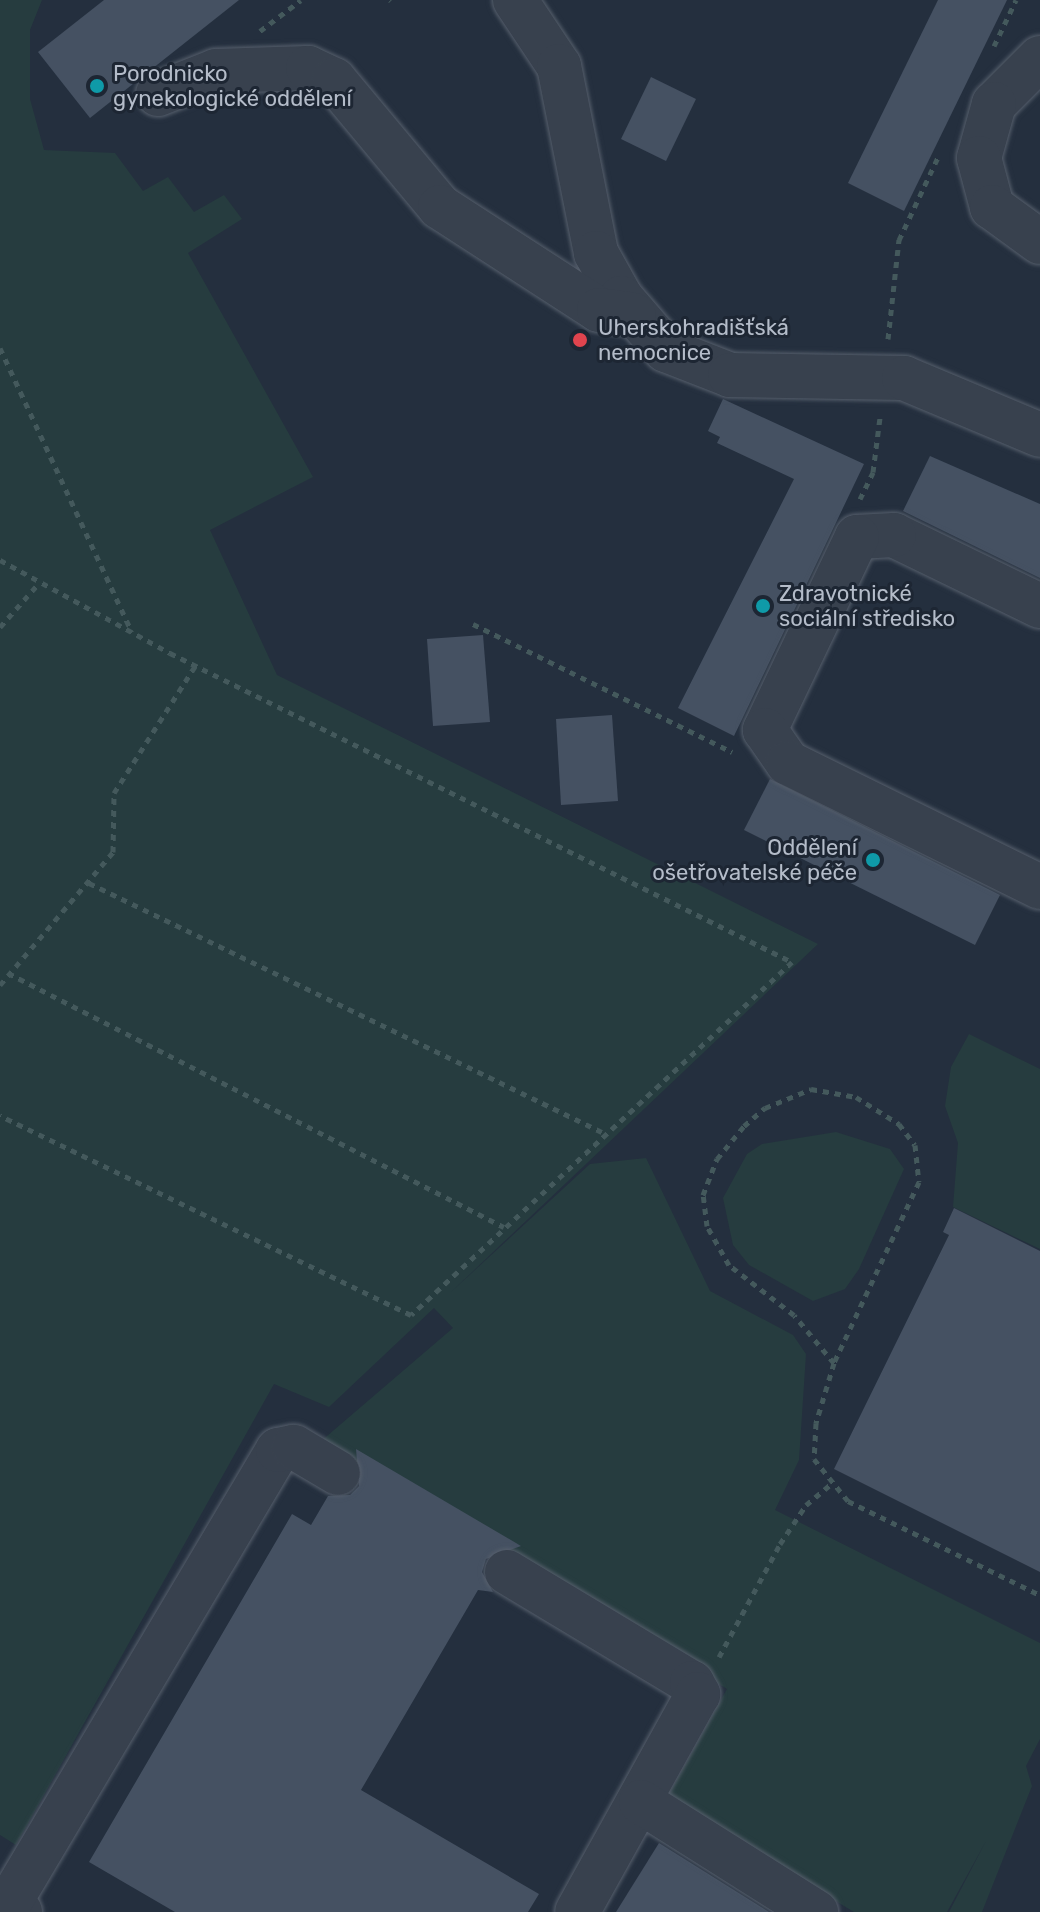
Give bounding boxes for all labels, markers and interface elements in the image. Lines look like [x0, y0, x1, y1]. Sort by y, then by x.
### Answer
place label: Porodnicko gynekologické oddělení [113, 60, 352, 112]
marker: Porodnicko gynekologické oddělení [88, 77, 106, 95]
place label: Uherskohradišťská nemocnice [598, 314, 789, 366]
marker: Uherskohradišťská nemocnice [569, 329, 591, 351]
place label: Zdravotnické sociální středisko [779, 580, 955, 632]
marker: Zdravotnické sociální středisko [754, 597, 772, 615]
place label: Oddělení ošetřovatelské péče [652, 834, 857, 886]
marker: Oddělení ošetřovatelské péče [864, 851, 882, 869]

